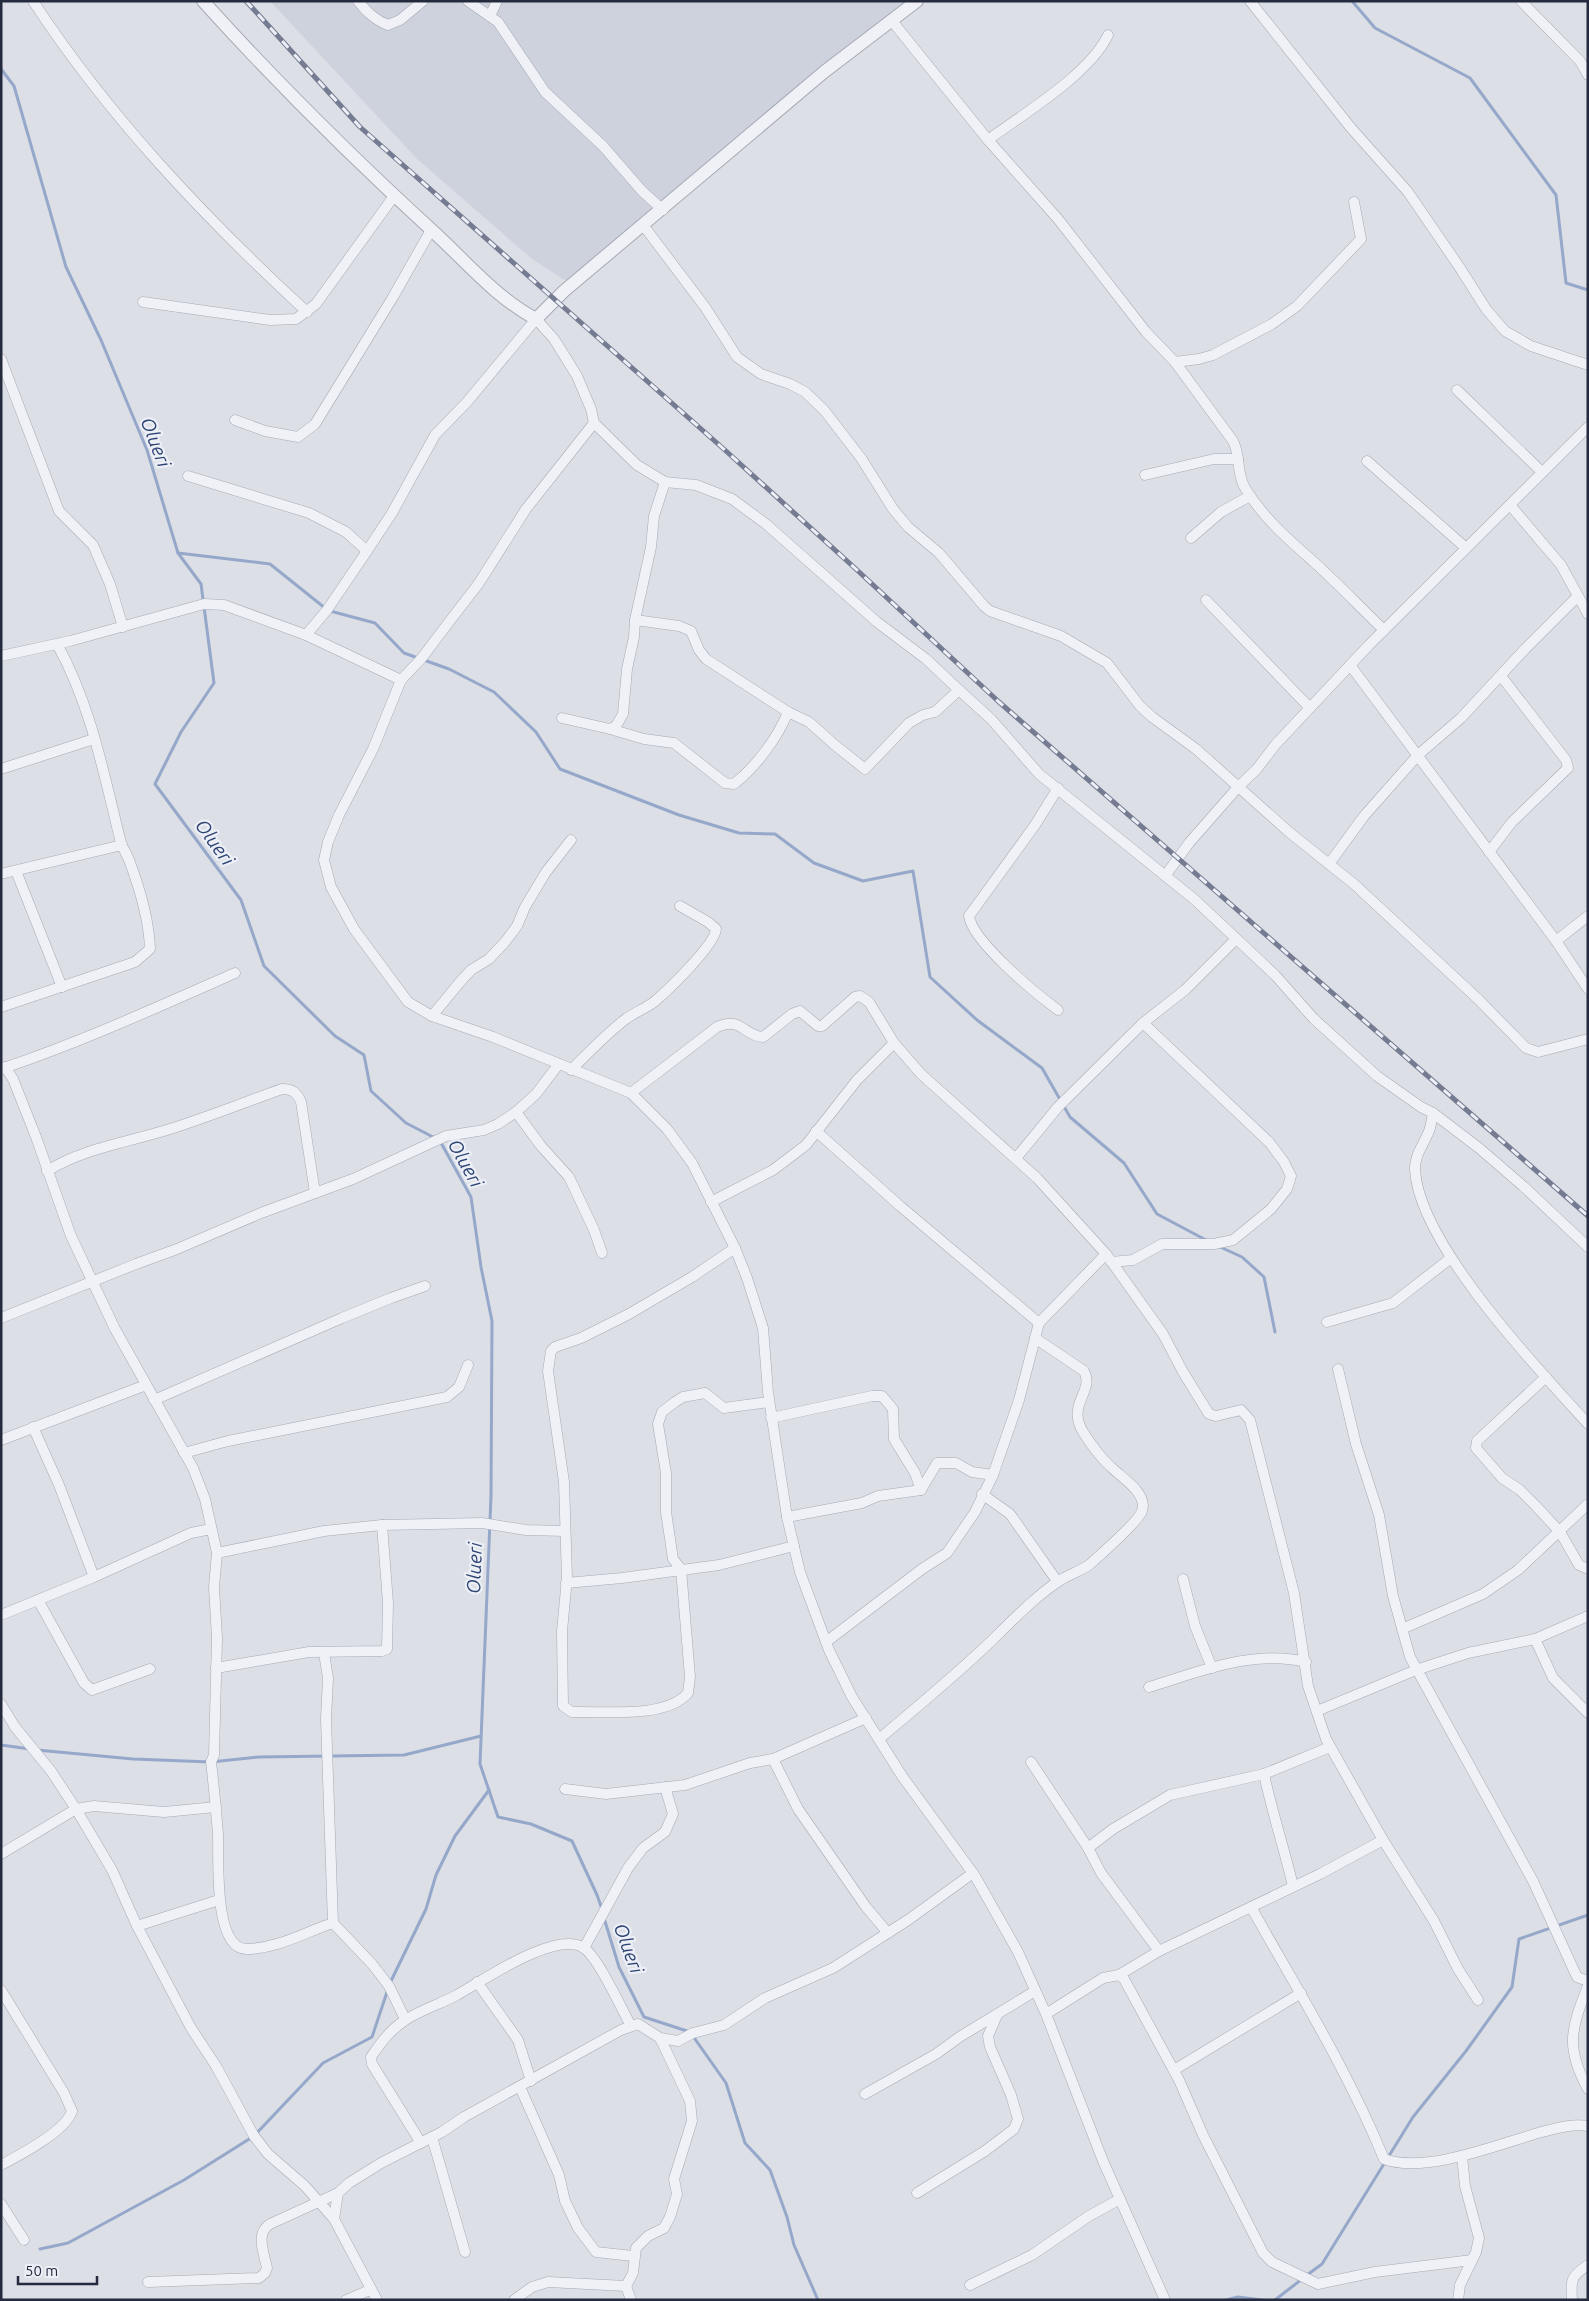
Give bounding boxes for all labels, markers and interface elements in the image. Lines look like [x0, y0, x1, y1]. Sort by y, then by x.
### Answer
water label: Olueri [136, 414, 176, 471]
water label: Olueri [191, 815, 240, 870]
water label: Olueri [444, 1135, 489, 1192]
water label: Olueri [462, 1541, 486, 1594]
water label: Olueri [610, 1920, 649, 1977]
scale bar [18, 2254, 96, 2286]
text: 50 m [25, 2262, 58, 2279]

